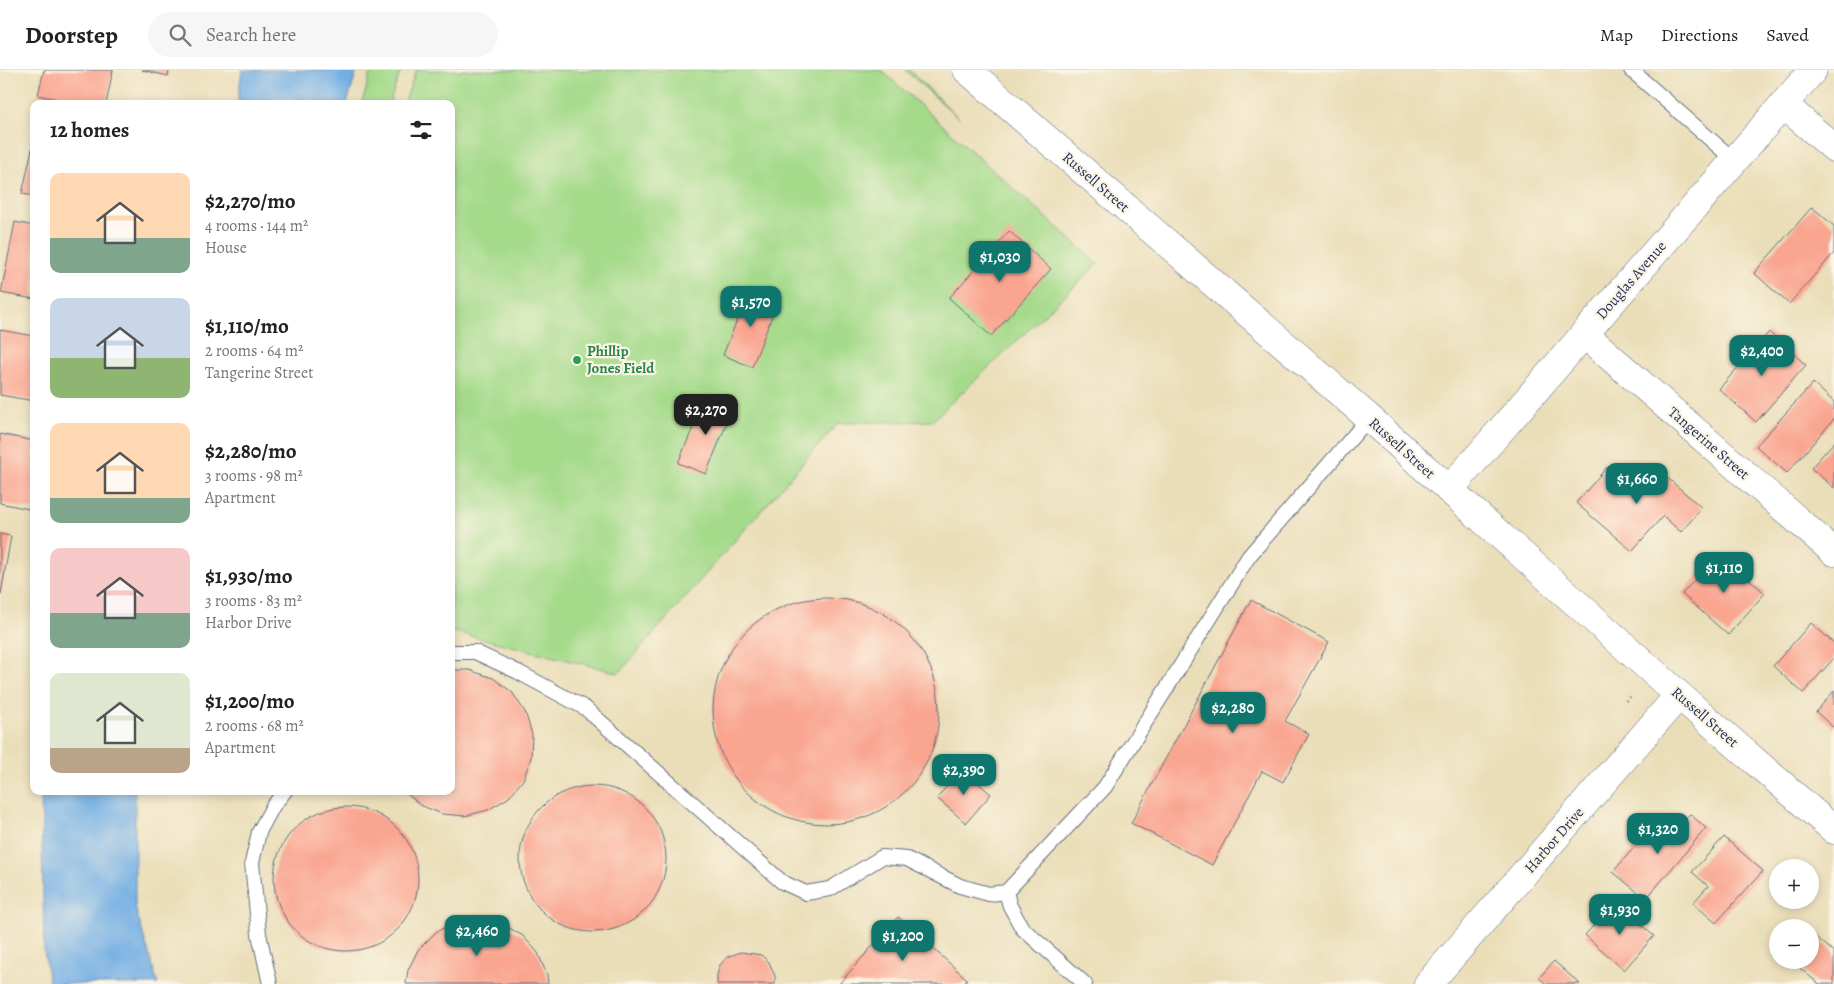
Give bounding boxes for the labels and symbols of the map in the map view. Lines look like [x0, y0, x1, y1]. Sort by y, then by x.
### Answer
street label: Russell Street [1058, 147, 1134, 217]
street label: Douglas Avenue [1591, 236, 1671, 324]
pin: $1,030 [959, 240, 1041, 283]
pin: $1,570 [710, 286, 792, 328]
pin: $2,400 [1721, 334, 1803, 377]
place label: Phillip Jones Field [587, 341, 655, 378]
marker: Phillip Jones Field [571, 354, 583, 366]
pin: $2,270 [665, 394, 747, 436]
street label: Tangerine Street [1664, 402, 1754, 484]
street label: Russell Street [1365, 413, 1439, 483]
pin: $1,660 [1596, 462, 1678, 505]
pin: $1,110 [1683, 552, 1765, 594]
street label: Russell Street [1667, 682, 1743, 752]
pin: $2,280 [1192, 692, 1274, 734]
pin: $2,390 [923, 754, 1005, 796]
street label: Harbor Drive [1520, 803, 1588, 877]
pin: $1,320 [1617, 812, 1699, 855]
pin: $1,930 [1579, 894, 1661, 936]
pin: $2,460 [436, 914, 518, 957]
pin: $1,200 [862, 920, 944, 962]

